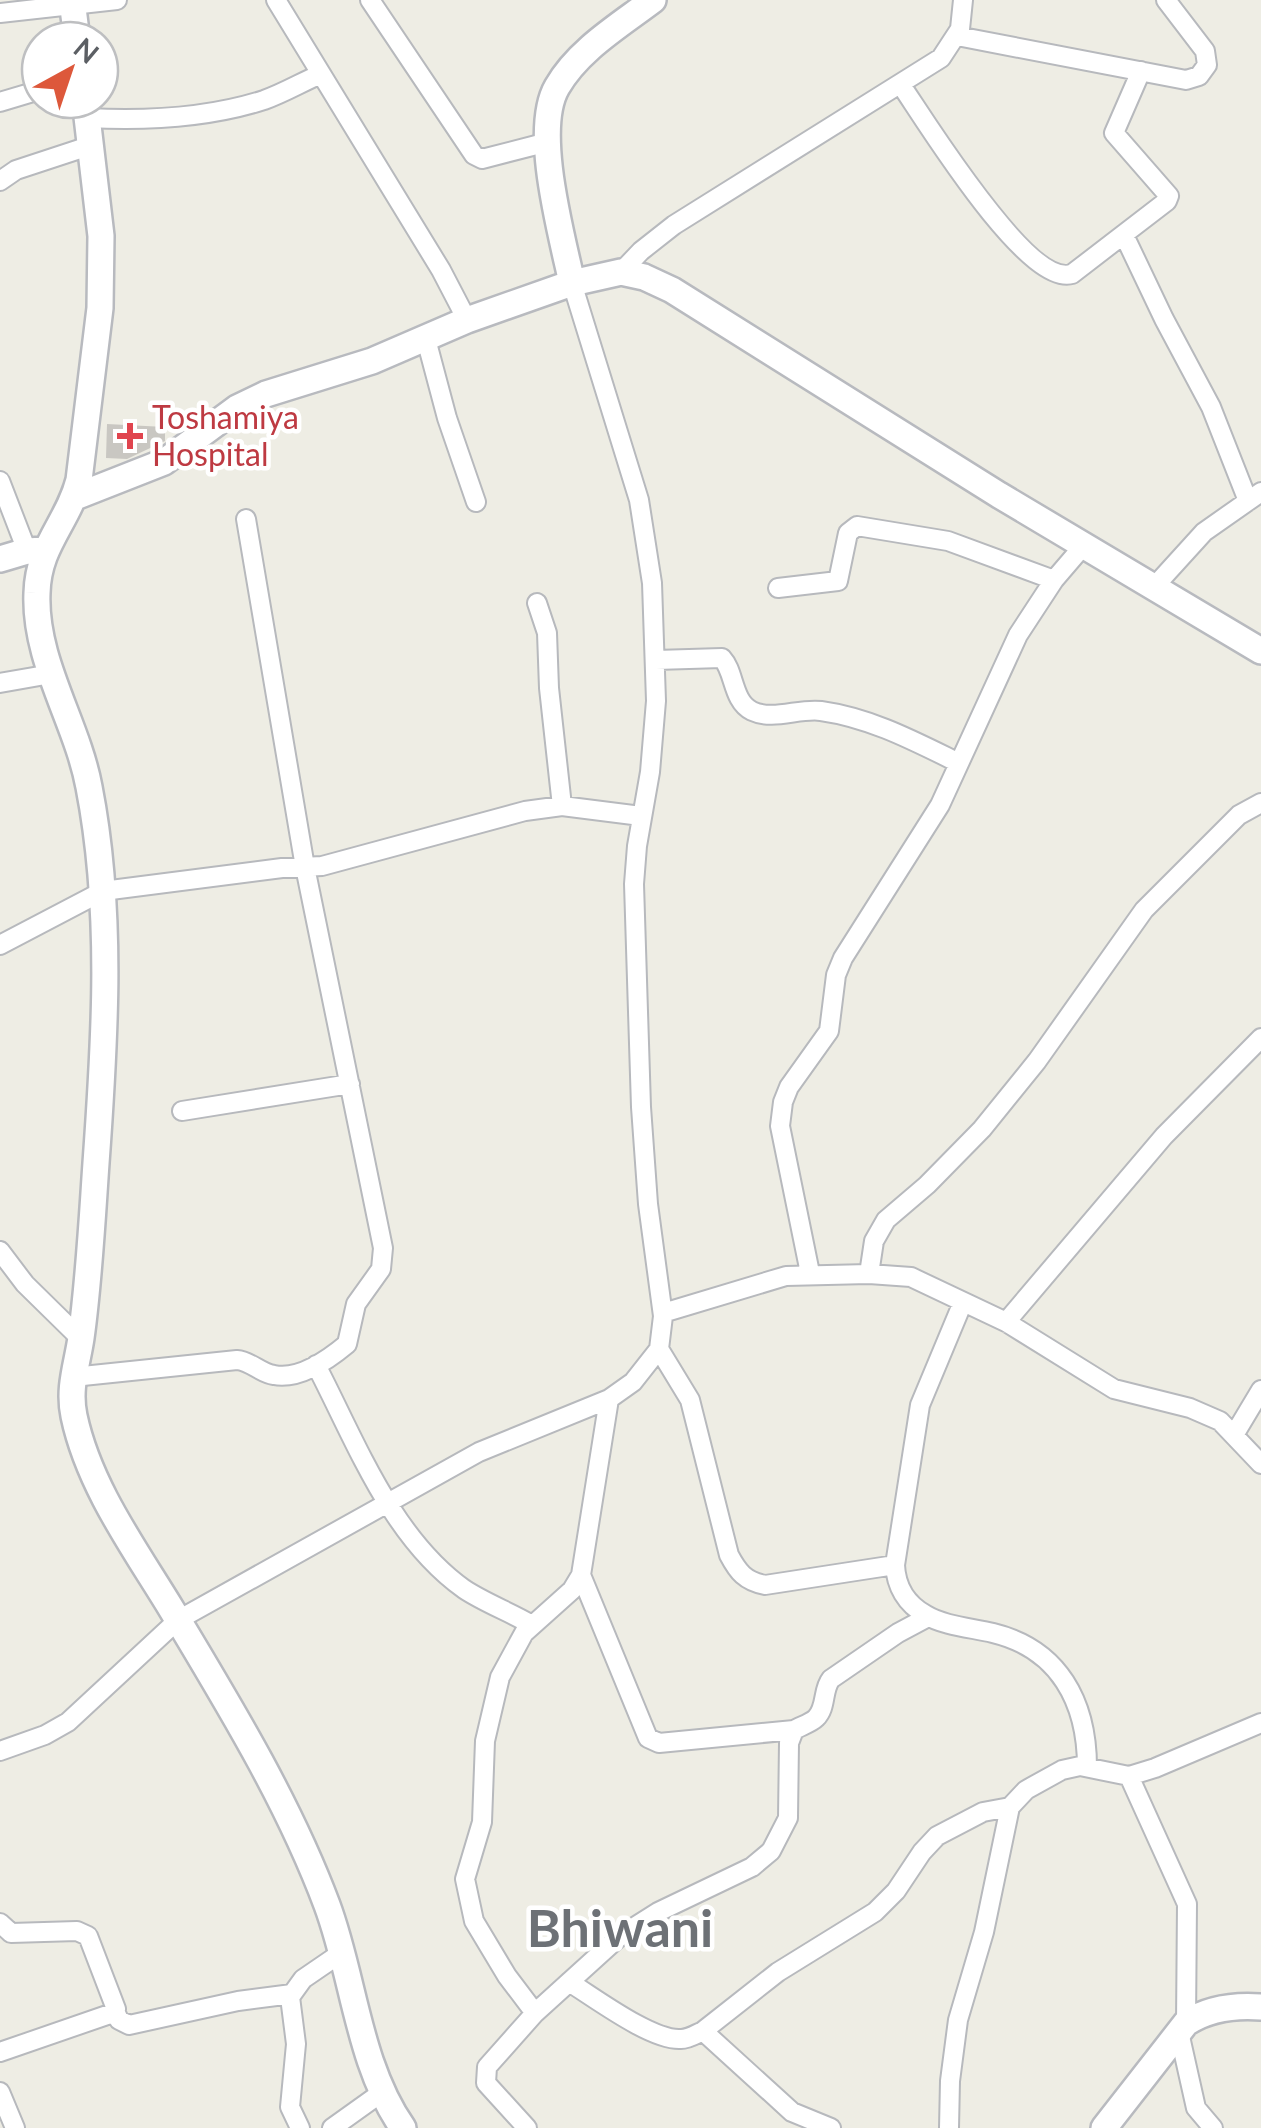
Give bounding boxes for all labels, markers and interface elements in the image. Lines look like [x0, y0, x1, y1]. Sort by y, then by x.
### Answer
north arrow [20, 20, 120, 120]
text: N [68, 30, 106, 70]
place label: Toshamiya Hospital [152, 397, 299, 473]
marker: Toshamiya Hospital [117, 423, 143, 449]
district label: Bhiwani [527, 1896, 713, 1958]

